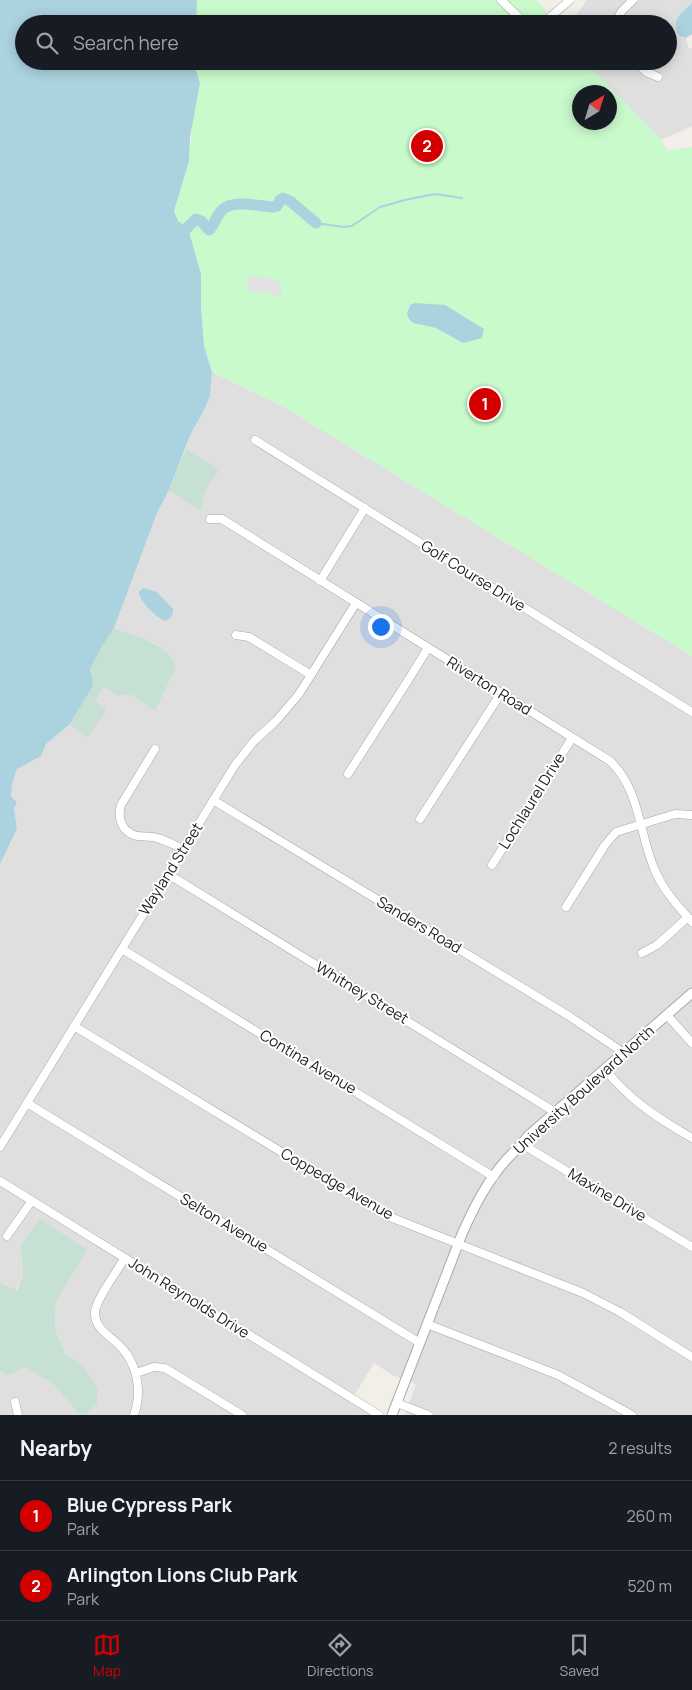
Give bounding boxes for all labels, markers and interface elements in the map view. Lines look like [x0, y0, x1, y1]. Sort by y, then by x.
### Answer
search box [15, 15, 677, 70]
icon: search [33, 29, 61, 57]
text: Search here [73, 30, 179, 56]
north arrow [572, 85, 617, 130]
pin: 2 [411, 127, 443, 165]
pin: 1 [469, 385, 501, 423]
street label: Golf Course Drive [417, 535, 530, 616]
your location [368, 614, 394, 640]
street label: Riverton Road [443, 651, 536, 720]
street label: Lochlaurel Drive [494, 748, 570, 853]
street label: Wayland Street [134, 818, 208, 919]
street label: Sanders Road [373, 891, 466, 958]
street label: Whitney Street [312, 957, 413, 1029]
street label: University Boulevard North [509, 1020, 659, 1159]
street label: Contina Avenue [256, 1024, 361, 1099]
street label: Coppedge Avenue [277, 1143, 398, 1225]
street label: Maxine Drive [564, 1163, 651, 1226]
street label: Selton Avenue [176, 1188, 272, 1257]
street label: John Reynolds Drive [125, 1252, 254, 1343]
text: Nearby [20, 1434, 92, 1462]
text: 2 results [608, 1437, 672, 1459]
text: Blue Cypress Park [67, 1492, 232, 1518]
text: 1 [32, 1505, 40, 1527]
text: 260 m [626, 1505, 672, 1527]
text: Park [67, 1518, 99, 1540]
text: Arlington Lions Club Park [67, 1562, 297, 1588]
text: 2 [31, 1575, 41, 1597]
text: 520 m [628, 1575, 672, 1597]
text: Park [67, 1588, 99, 1610]
tab: Map [93, 1631, 121, 1680]
tab: Directions [307, 1631, 373, 1680]
tab: Saved [560, 1631, 599, 1680]

